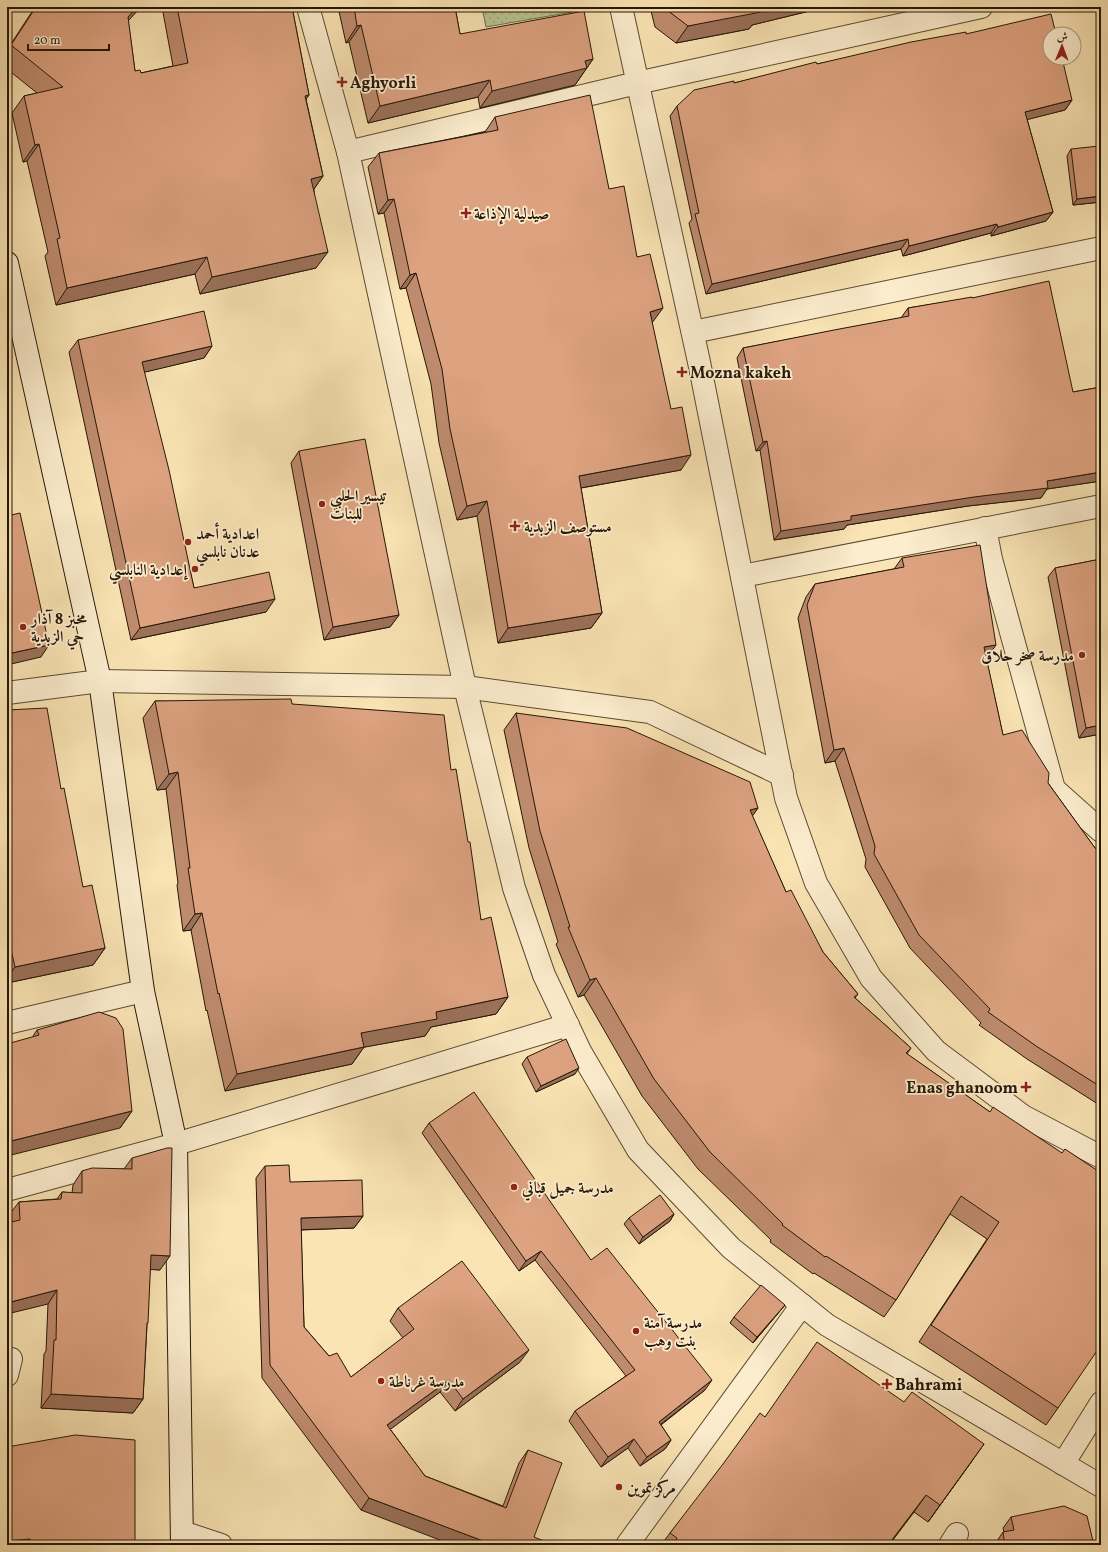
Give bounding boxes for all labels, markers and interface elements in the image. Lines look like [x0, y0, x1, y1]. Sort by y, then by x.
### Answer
scale bar [28, 26, 109, 52]
north arrow [1042, 26, 1082, 66]
text: ش [1057, 30, 1068, 45]
text: 20 m [34, 33, 61, 49]
place label: Aghyorli [350, 73, 417, 95]
marker: Aghyorli [337, 77, 347, 87]
place label: صيدلية الإذاعة [474, 204, 549, 226]
marker: صيدلية الإذاعة [461, 208, 471, 218]
place label: Mozna kakeh [690, 363, 791, 385]
marker: Mozna kakeh [677, 367, 687, 377]
place label: تيسير الحلبي للبنات [330, 486, 387, 526]
marker: تيسير الحلبي للبنات [317, 499, 327, 509]
place label: مستوصف الزبدية [524, 517, 612, 539]
marker: مستوصف الزبدية [509, 520, 521, 532]
place label: اعدادية أحمد عدنان نابلسي [196, 522, 260, 567]
marker: اعدادية أحمد عدنان نابلسي [183, 537, 193, 547]
place label: إعدادية النابلسي [109, 560, 189, 585]
marker: إعدادية النابلسي [190, 564, 200, 574]
place label: مخبز 8 آذار حي الزبدية [29, 609, 87, 650]
marker: مخبز 8 آذار حي الزبدية [18, 622, 28, 632]
place label: مدرسة صخر حلاق [981, 646, 1074, 668]
marker: مدرسة صخر حلاق [1077, 650, 1087, 660]
place label: Enas ghanoom [906, 1078, 1018, 1100]
marker: Enas ghanoom [1021, 1082, 1031, 1092]
place label: مدرسة جميل قباني [521, 1178, 614, 1201]
marker: مدرسة جميل قباني [509, 1182, 519, 1192]
place label: مدرسة آمنة بنت وهب [644, 1313, 702, 1353]
marker: مدرسة آمنة بنت وهب [631, 1326, 641, 1336]
place label: مدرسة غرناطة [389, 1372, 465, 1394]
place label: Bahrami [895, 1375, 963, 1397]
marker: مدرسة غرناطة [376, 1376, 386, 1386]
marker: Bahrami [882, 1379, 892, 1389]
place label: مركز تموين [627, 1478, 676, 1500]
marker: مركز تموين [614, 1482, 624, 1492]

